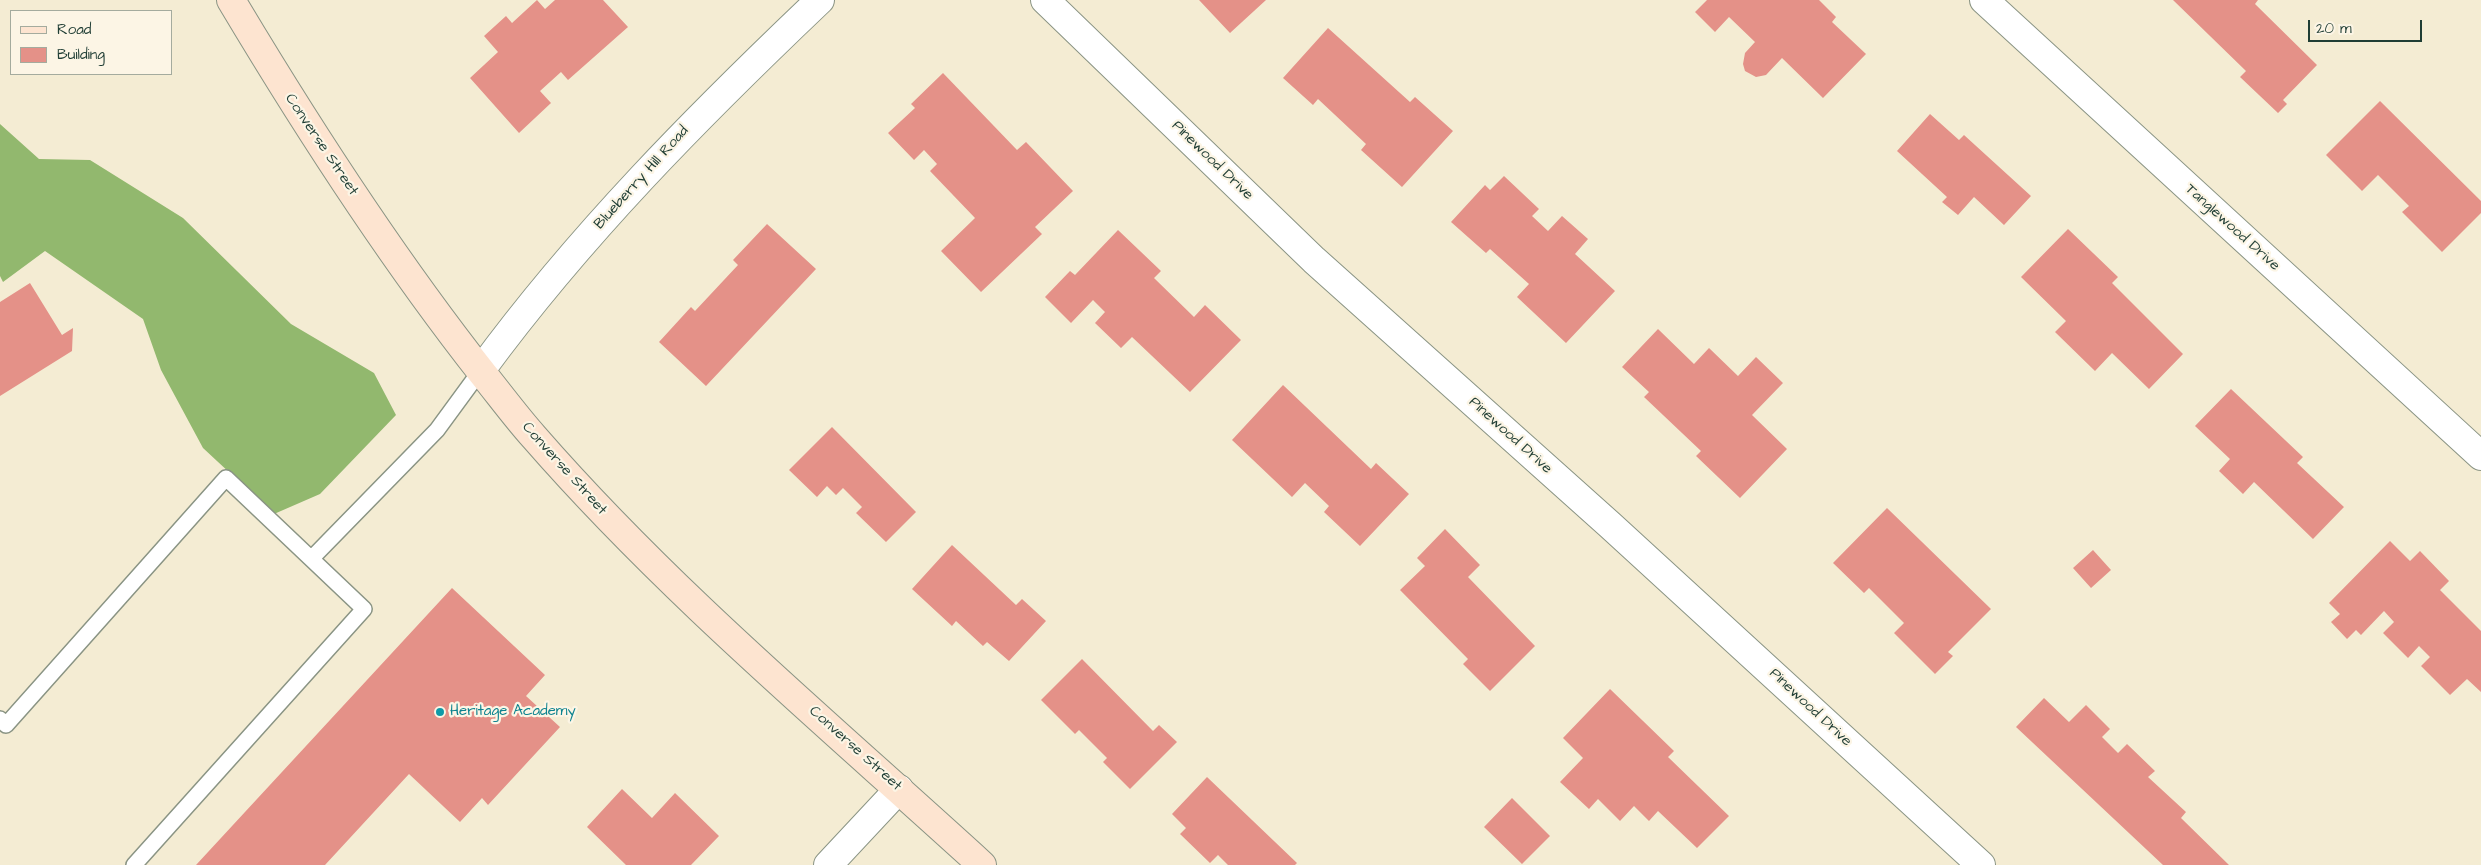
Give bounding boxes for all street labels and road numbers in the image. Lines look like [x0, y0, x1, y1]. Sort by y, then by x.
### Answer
street label: Converse Street [280, 91, 362, 199]
street label: Pinewood Drive [1168, 118, 1256, 204]
street label: Blueberry Hill Road [591, 123, 693, 233]
street label: Tanglewood Drive [2181, 181, 2283, 275]
street label: Pinewood Drive [1464, 394, 1556, 478]
street label: Converse Street [518, 419, 610, 519]
street label: Pinewood Drive [1765, 665, 1855, 751]
street label: Converse Street [805, 703, 905, 795]

